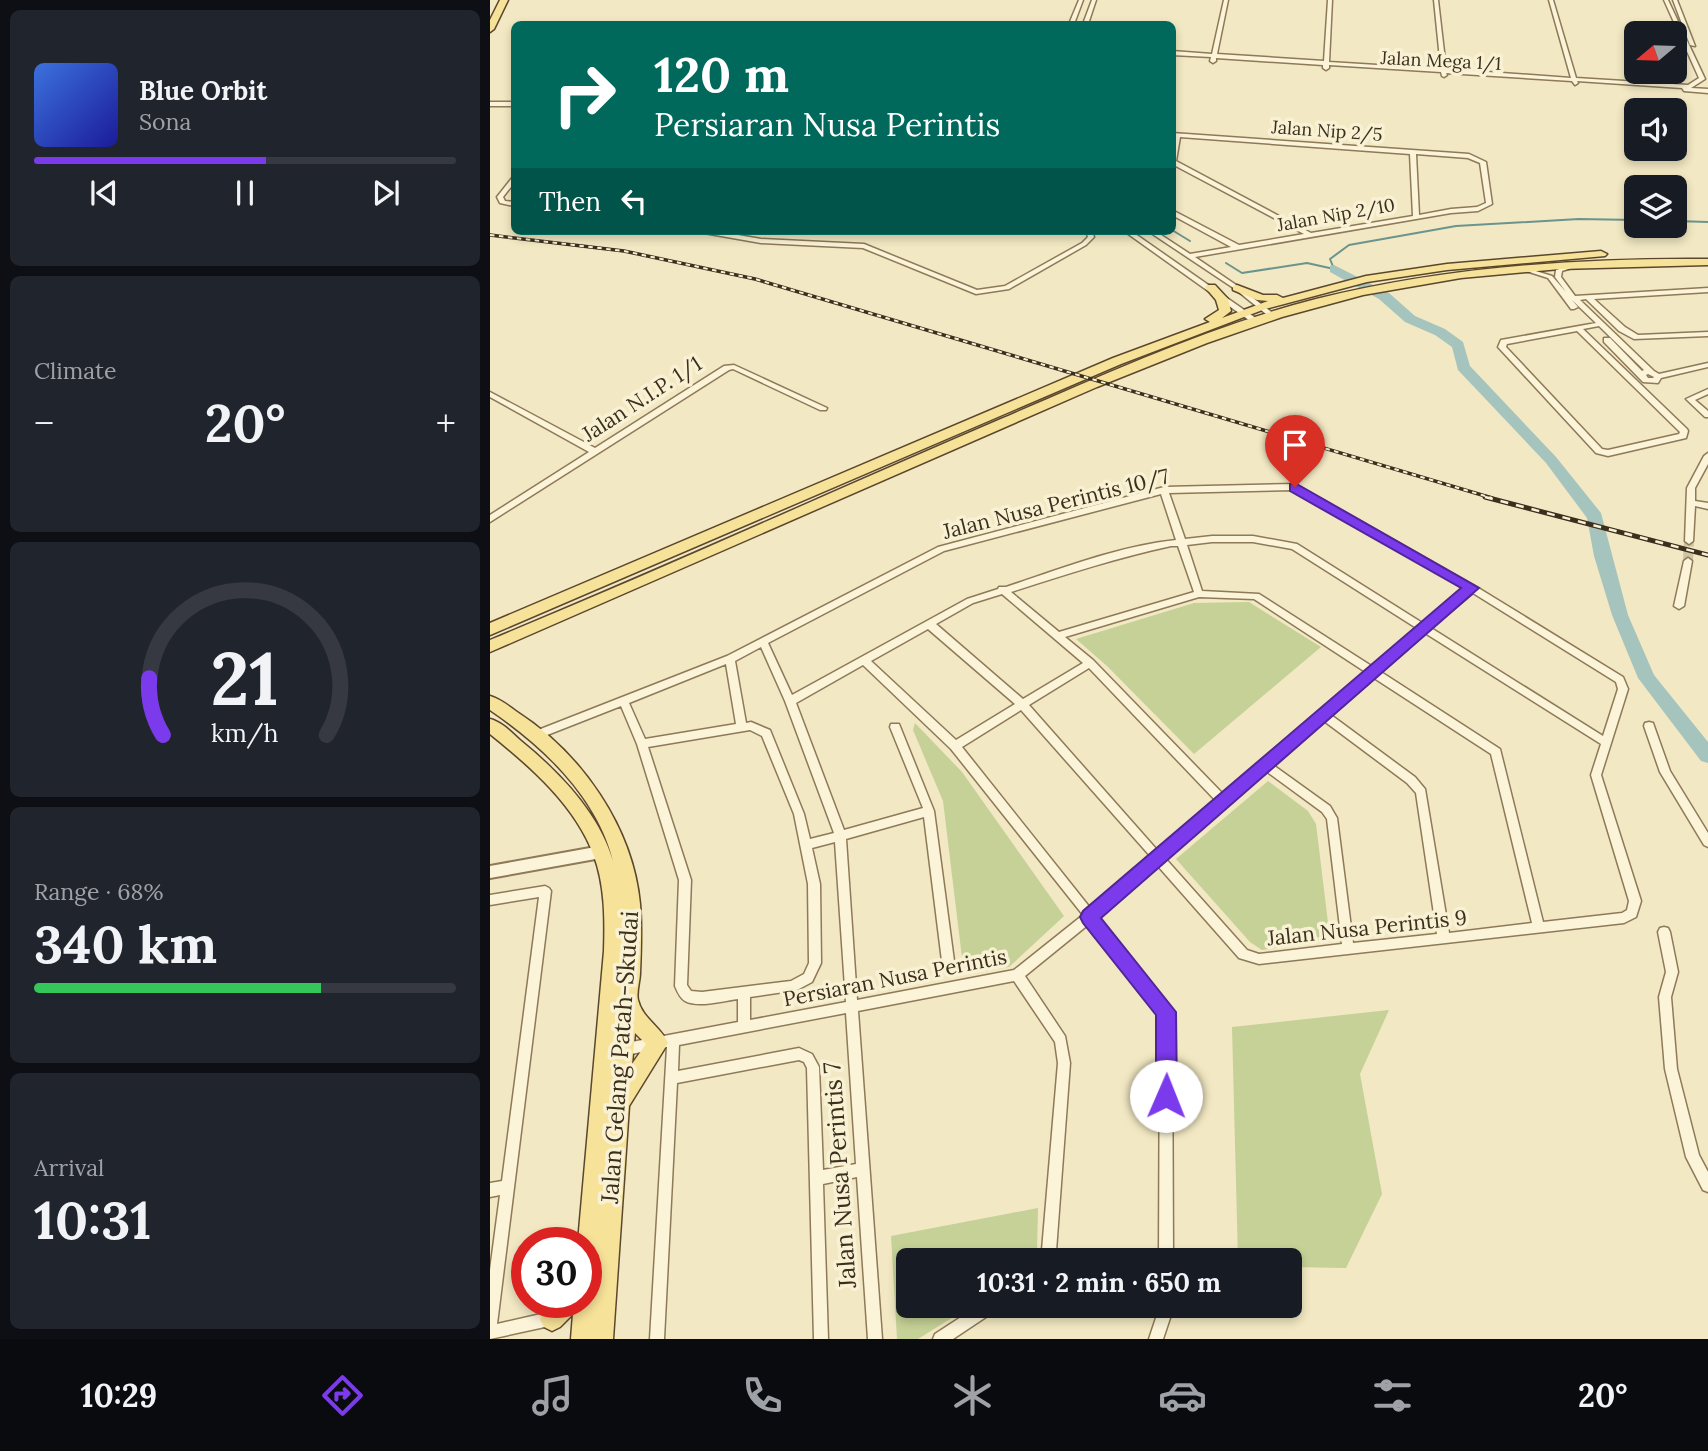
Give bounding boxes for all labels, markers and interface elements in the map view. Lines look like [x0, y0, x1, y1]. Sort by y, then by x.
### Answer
north arrow [1624, 21, 1687, 84]
map controls [1624, 21, 1687, 238]
text: 120 m [654, 43, 789, 105]
street label: Jalan Mega 1/1 [1379, 46, 1502, 75]
icon: right [539, 49, 630, 140]
text: Blue Orbit [139, 74, 267, 107]
button: sound [1624, 98, 1687, 161]
text: Persiaran Nusa Perintis [654, 104, 1000, 145]
text: Sona [139, 107, 191, 136]
street label: Jalan Nip 2/5 [1270, 115, 1383, 146]
icon: previous [85, 174, 123, 212]
icon: pause [226, 174, 264, 212]
icon: next [367, 174, 405, 212]
button: layers [1624, 175, 1687, 238]
icon: left [615, 182, 653, 220]
text: Then [539, 185, 601, 218]
street label: Jalan Nip 2/10 [1274, 193, 1397, 236]
street label: Jalan N.I.P. 1/1 [576, 350, 707, 448]
text: Climate [34, 356, 116, 385]
text: 20° [205, 390, 285, 456]
text: − [34, 399, 54, 447]
text: + [436, 399, 456, 447]
pin [1265, 415, 1325, 487]
icon: arrive [1276, 426, 1314, 464]
street label: Jalan Nusa Perintis 10/7 [939, 462, 1172, 545]
text: 21 [211, 633, 279, 726]
text: km/h [211, 717, 279, 749]
text: Range · 68% [34, 877, 163, 906]
street label: Jalan Nusa Perintis 9 [1265, 904, 1468, 952]
street label: Jalan Gelang Patah-Skudai [594, 910, 645, 1205]
text: 340 km [34, 911, 217, 977]
street label: Persiaran Nusa Perintis [781, 943, 1009, 1012]
position arrow [1129, 1059, 1203, 1133]
street label: Jalan Nusa Perintis 7 [816, 1061, 863, 1290]
text: Arrival [34, 1153, 104, 1182]
text: 10:31 [34, 1187, 151, 1253]
speed limit sign: 30 [511, 1227, 602, 1318]
text: 10:31 · 2 min · 650 m [977, 1266, 1221, 1299]
icon: directions [318, 1371, 367, 1420]
icon: music [528, 1371, 577, 1420]
icon: phone [738, 1371, 787, 1420]
icon: climate [948, 1371, 997, 1420]
icon: car [1158, 1371, 1207, 1420]
icon: filters [1368, 1371, 1417, 1420]
text: 10:29 [80, 1375, 157, 1416]
text: 20° [1578, 1375, 1628, 1416]

